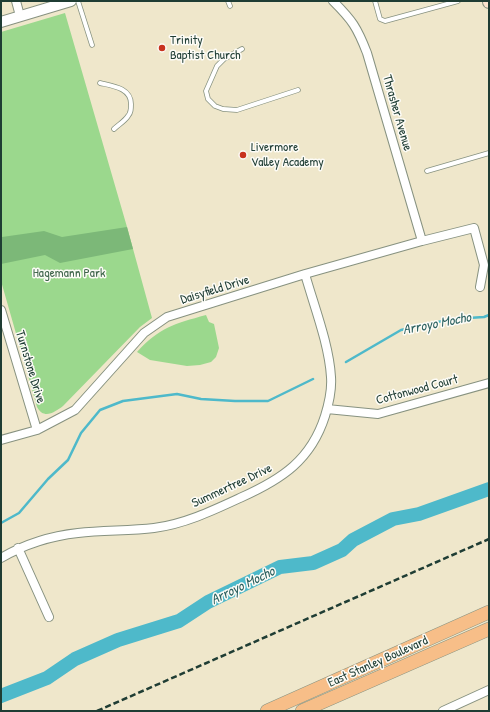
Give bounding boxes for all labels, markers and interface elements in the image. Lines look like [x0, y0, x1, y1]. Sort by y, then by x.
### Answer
place label: Trinity Baptist Church [170, 33, 240, 64]
marker: Trinity Baptist Church [157, 43, 167, 53]
street label: Thrasher Avenue [379, 73, 415, 153]
place label: Livermore Valley Academy [251, 140, 324, 171]
marker: Livermore Valley Academy [238, 150, 248, 160]
park label: Hagemann Park [33, 266, 105, 282]
street label: Daisyfield Drive [179, 272, 251, 308]
water label: Arroyo Mocho [402, 309, 472, 339]
street label: Turnstone Drive [12, 329, 48, 405]
street label: Cottonwood Court [374, 372, 460, 408]
street label: Summertree Drive [190, 461, 274, 511]
water label: Arroyo Mocho [208, 563, 278, 609]
street label: East Stanley Boulevard [326, 633, 430, 691]

